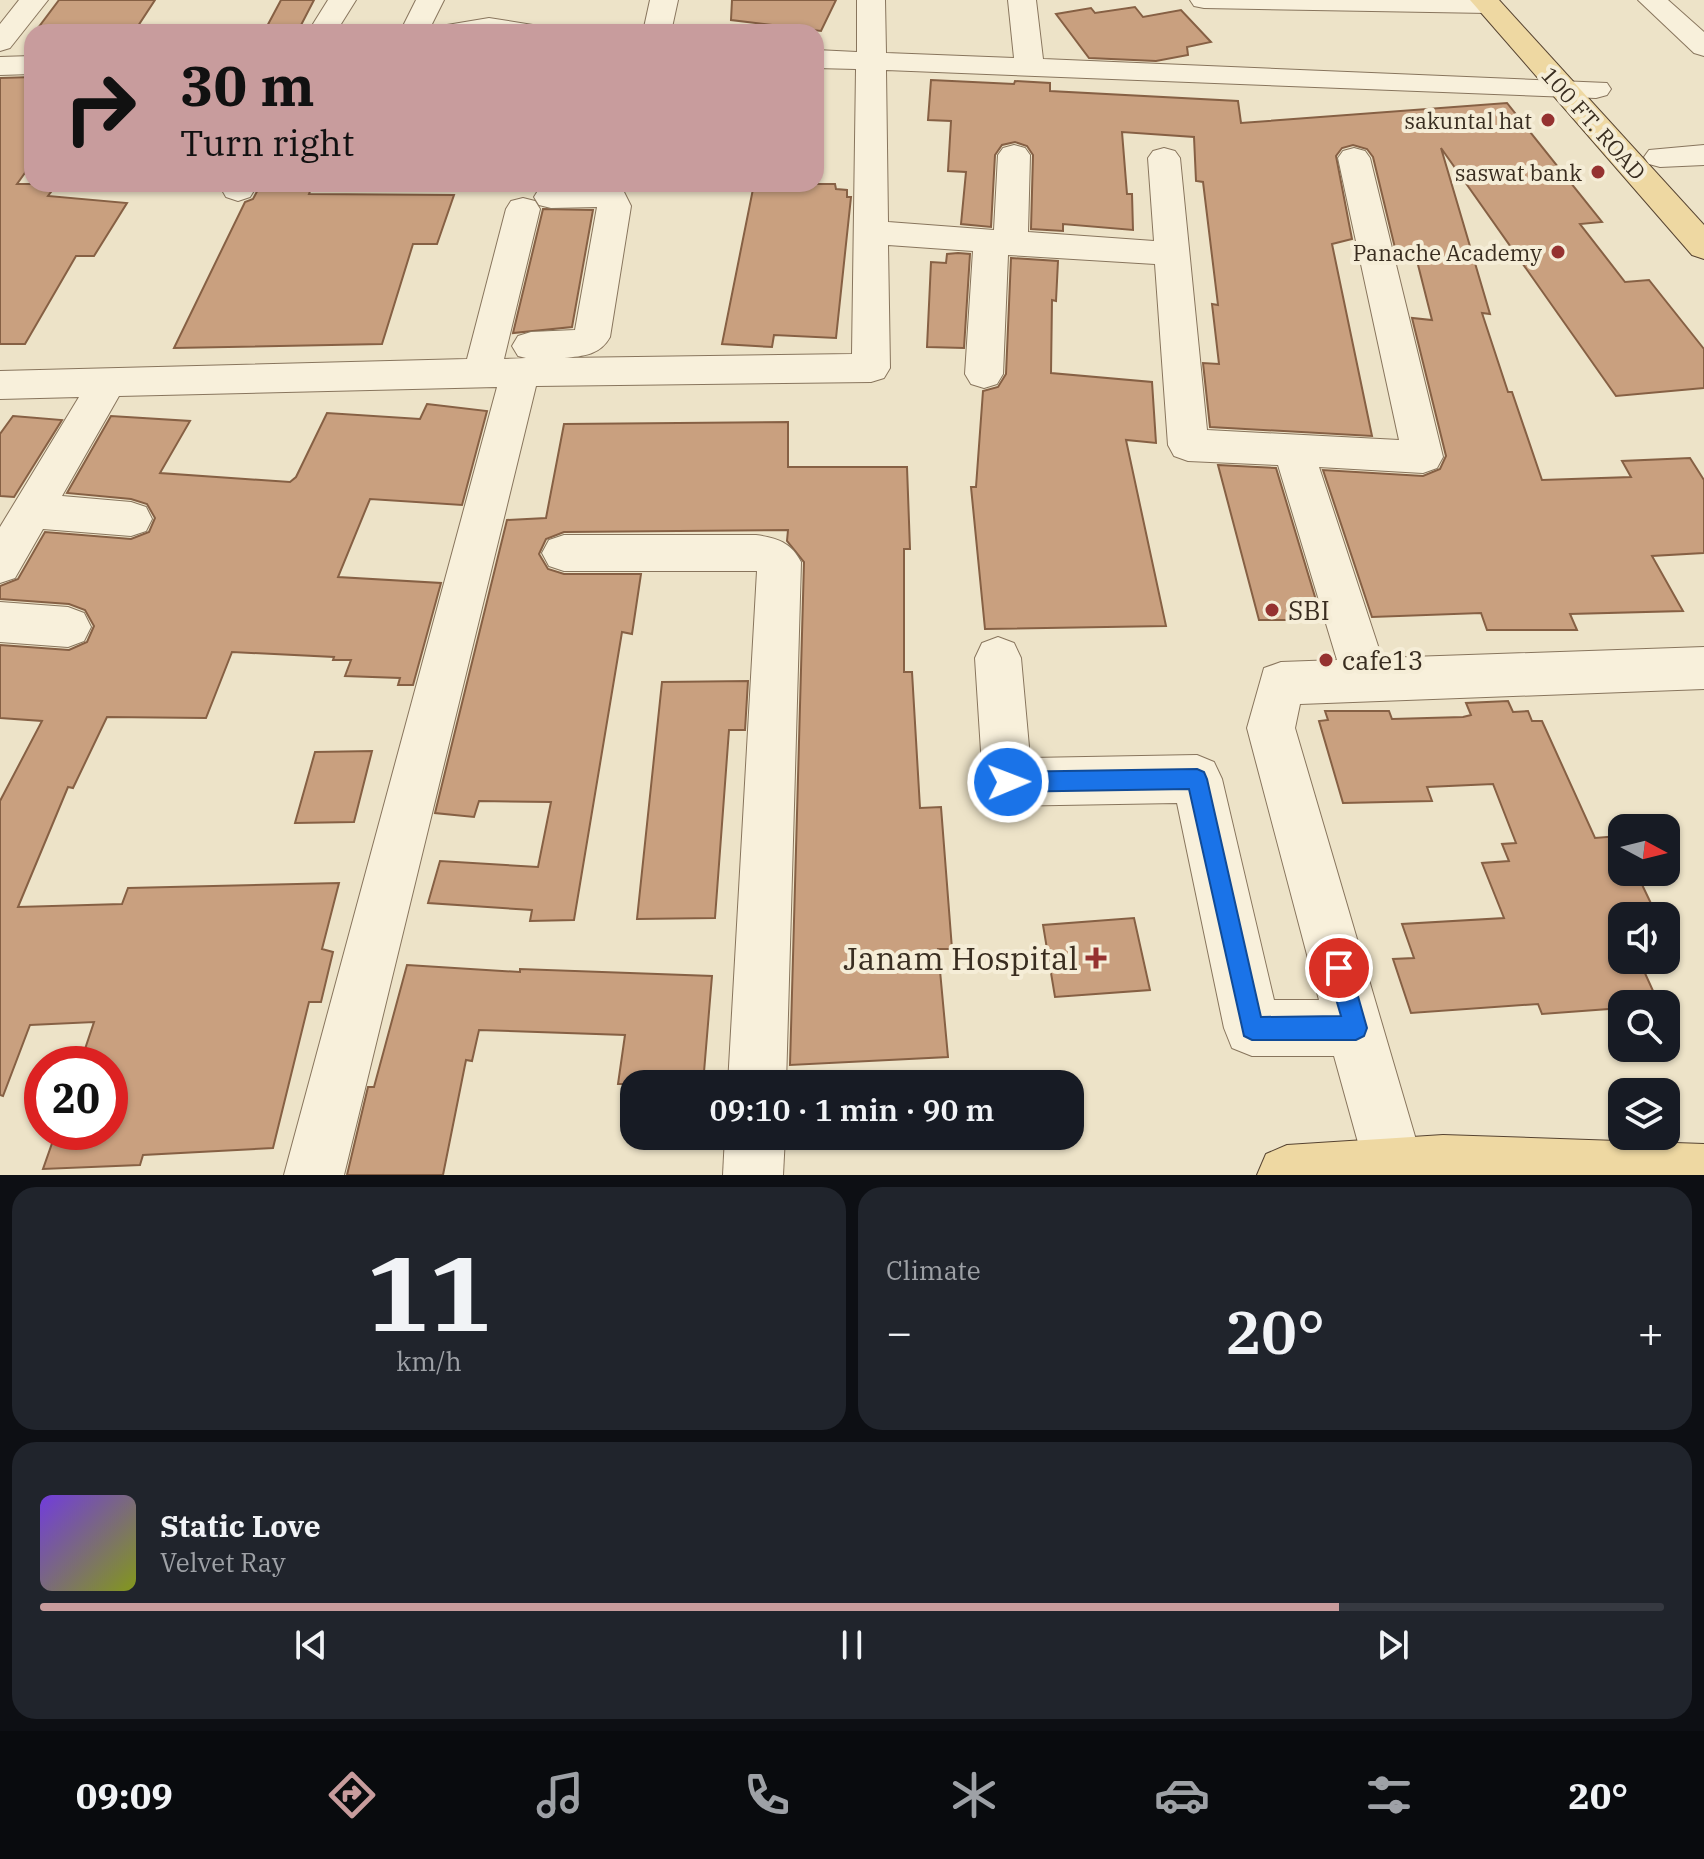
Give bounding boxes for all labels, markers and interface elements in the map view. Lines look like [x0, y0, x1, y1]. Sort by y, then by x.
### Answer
text: 30 m [180, 49, 315, 121]
icon: right [48, 56, 152, 160]
street label: 100 FT. ROAD [1536, 60, 1652, 186]
place label: sakuntal hat [1404, 106, 1532, 135]
marker: sakuntal hat [1539, 111, 1557, 129]
text: Turn right [180, 119, 354, 166]
place label: saswat bank [1455, 158, 1582, 187]
marker: saswat bank [1589, 163, 1607, 181]
place label: Panache Academy [1353, 238, 1542, 267]
marker: Panache Academy [1549, 243, 1567, 261]
place label: SBI [1288, 593, 1330, 627]
marker: SBI [1263, 601, 1281, 619]
place label: cafe13 [1342, 643, 1423, 677]
marker: cafe13 [1317, 651, 1335, 669]
position arrow [966, 740, 1050, 824]
north arrow [1608, 814, 1680, 886]
map controls [1608, 814, 1680, 1150]
button: sound [1608, 902, 1680, 974]
pin [1305, 934, 1373, 1002]
place label: Janam Hospital [843, 937, 1078, 979]
icon: arrive [1317, 946, 1361, 990]
marker: Janam Hospital [1085, 947, 1107, 969]
button: search [1608, 990, 1680, 1062]
speed limit sign: 20 [24, 1046, 128, 1150]
button: layers [1608, 1078, 1680, 1150]
text: 09:10 · 1 min · 90 m [710, 1090, 994, 1129]
text: 11 [367, 1224, 491, 1360]
text: Climate [886, 1253, 981, 1287]
text: 20° [1225, 1292, 1325, 1371]
text: − [886, 1303, 912, 1360]
text: + [1638, 1303, 1664, 1360]
text: km/h [396, 1344, 462, 1378]
text: Static Love [160, 1506, 321, 1545]
text: Velvet Ray [160, 1545, 286, 1579]
icon: previous [289, 1623, 333, 1667]
icon: pause [830, 1623, 874, 1667]
icon: next [1371, 1623, 1415, 1667]
icon: directions [324, 1767, 380, 1823]
icon: music [532, 1767, 588, 1823]
icon: phone [739, 1767, 795, 1823]
icon: climate [946, 1767, 1002, 1823]
icon: car [1154, 1767, 1210, 1823]
icon: filters [1361, 1767, 1417, 1823]
text: 09:09 [76, 1772, 173, 1819]
text: 20° [1568, 1772, 1628, 1819]

